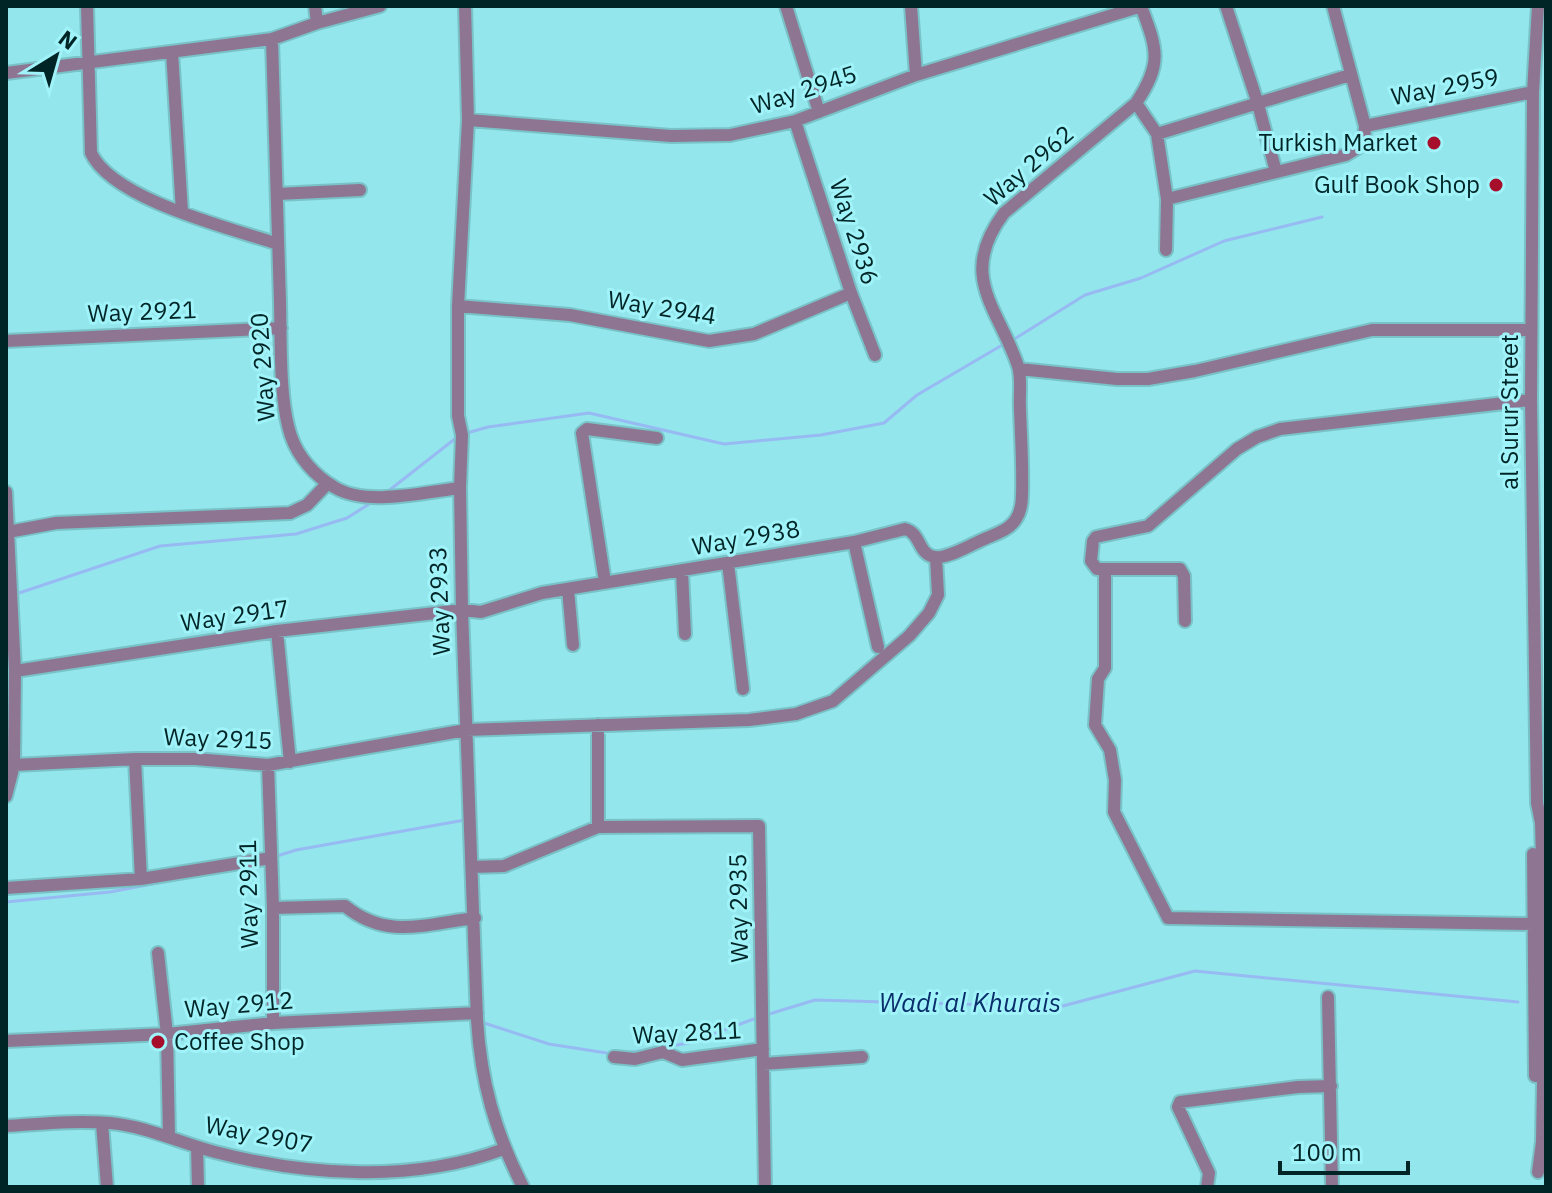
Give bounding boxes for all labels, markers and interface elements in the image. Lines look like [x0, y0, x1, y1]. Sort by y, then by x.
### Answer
north arrow [16, 16, 96, 96]
text: N [53, 23, 83, 56]
street label: Way 2945 [747, 57, 861, 121]
street label: Way 2959 [1388, 60, 1501, 112]
street label: Way 2962 [977, 117, 1080, 213]
place label: Turkish Market [1258, 126, 1418, 158]
marker: Turkish Market [1425, 134, 1443, 152]
place label: Gulf Book Shop [1314, 168, 1480, 200]
street label: Way 2936 [823, 175, 887, 289]
marker: Gulf Book Shop [1487, 176, 1505, 194]
street label: Way 2944 [606, 283, 719, 331]
street label: Way 2921 [87, 293, 197, 329]
street label: Way 2920 [242, 312, 282, 423]
street label: al Surur Street [1493, 334, 1525, 490]
street label: Way 2938 [689, 512, 802, 562]
street label: Way 2933 [421, 546, 457, 656]
street label: Way 2917 [179, 592, 291, 638]
street label: Way 2915 [163, 720, 273, 756]
street label: Way 2911 [231, 839, 265, 949]
street label: Way 2935 [721, 853, 755, 963]
street label: Way 2912 [183, 983, 295, 1025]
water label: Wadi al Khurais [879, 985, 1061, 1019]
street label: Way 2811 [632, 1013, 742, 1051]
place label: Coffee Shop [174, 1025, 305, 1057]
marker: Coffee Shop [149, 1033, 167, 1051]
street label: Way 2907 [203, 1108, 316, 1160]
scale bar [1280, 1125, 1408, 1175]
text: 100 m [1292, 1136, 1362, 1168]

